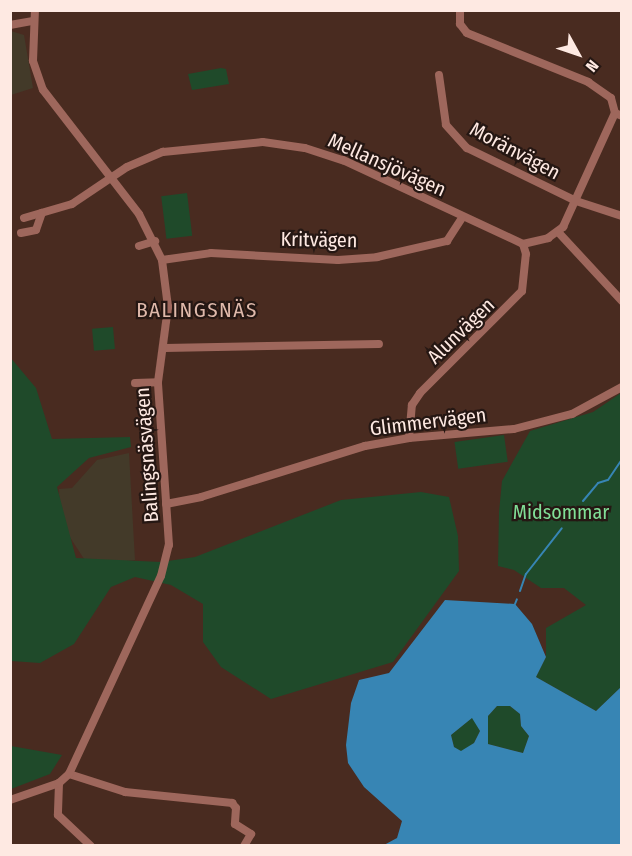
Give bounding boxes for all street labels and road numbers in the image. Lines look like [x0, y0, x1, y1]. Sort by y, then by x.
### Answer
street label: Moränvägen [466, 117, 564, 185]
street label: Mellansjövägen [324, 128, 450, 202]
street label: Kritvägen [280, 227, 358, 253]
street label: Alunvägen [422, 293, 500, 369]
street label: Balingsnäsvägen [130, 387, 164, 523]
street label: Glimmervägen [368, 403, 488, 441]

